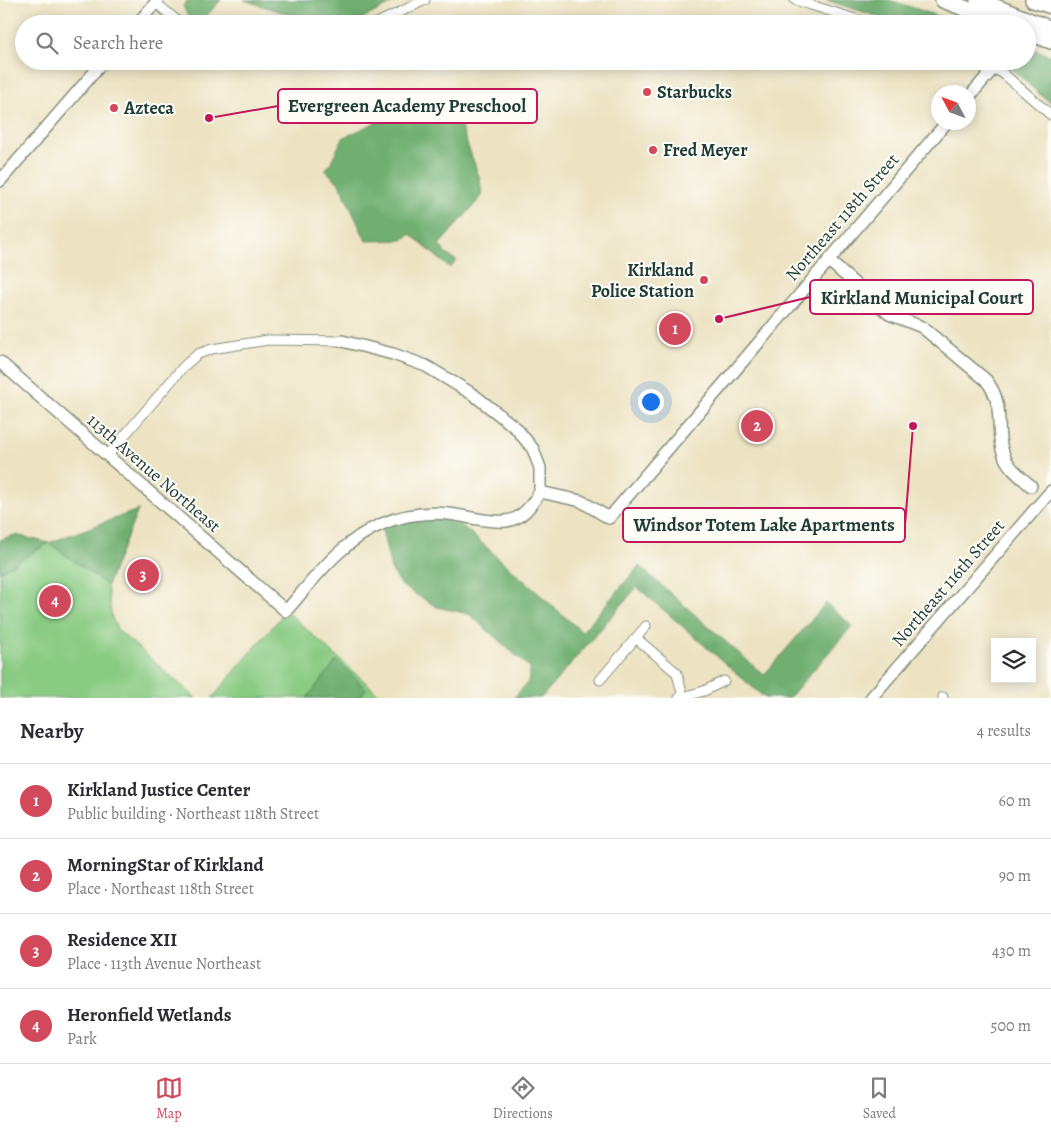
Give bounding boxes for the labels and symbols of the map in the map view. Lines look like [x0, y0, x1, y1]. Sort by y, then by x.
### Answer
place label: Starbucks [657, 80, 732, 104]
north arrow [931, 85, 976, 130]
marker: Starbucks [641, 86, 653, 98]
callout: Evergreen Academy Preschool [278, 89, 537, 123]
text: Evergreen Academy Preschool [288, 93, 526, 119]
place label: Azteca [123, 96, 174, 120]
marker: Azteca [108, 102, 120, 114]
place label: Fred Meyer [663, 138, 748, 162]
marker: Fred Meyer [647, 144, 659, 156]
street label: Northeast 118th Street [780, 148, 904, 286]
place label: Kirkland Police Station [591, 258, 694, 303]
marker: Kirkland Police Station [698, 274, 710, 286]
callout: Kirkland Municipal Court [810, 280, 1033, 314]
text: Kirkland Municipal Court [820, 285, 1024, 311]
pin: 1 [659, 310, 691, 348]
your location [638, 389, 664, 415]
pin: 2 [741, 407, 773, 445]
street label: 113th Avenue Northeast [82, 408, 226, 538]
callout: Windsor Totem Lake Apartments [623, 508, 905, 542]
text: Windsor Totem Lake Apartments [632, 512, 895, 538]
street label: Northeast 116th Street [886, 514, 1010, 652]
pin: 3 [127, 556, 159, 594]
pin: 4 [39, 582, 71, 620]

